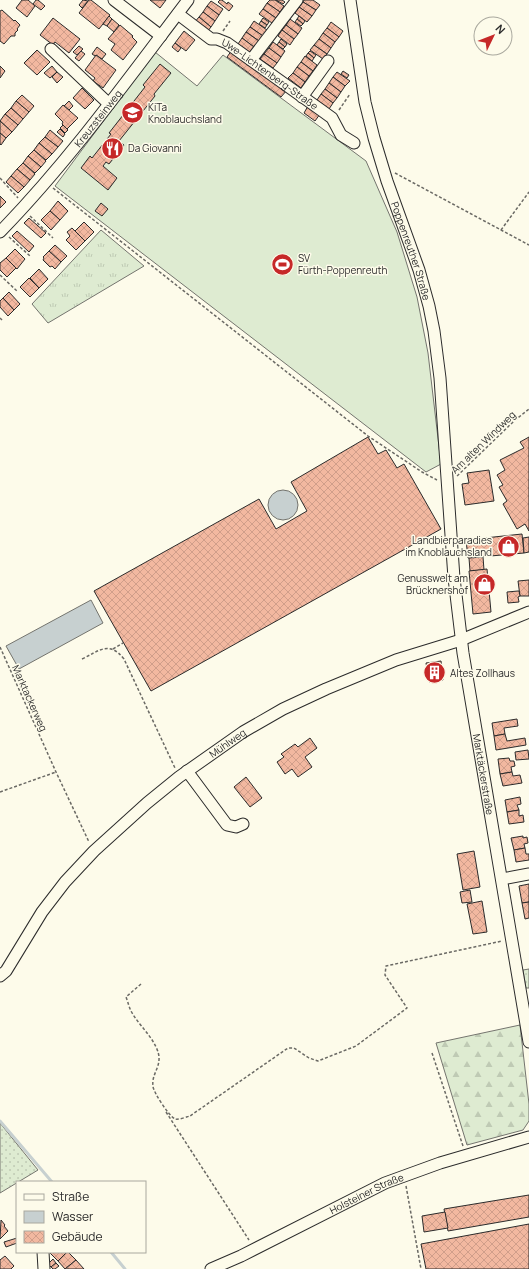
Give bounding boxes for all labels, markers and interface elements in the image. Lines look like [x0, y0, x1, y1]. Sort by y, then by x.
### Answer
north arrow [473, 16, 513, 56]
text: N [492, 21, 509, 37]
street label: Uwe-Lichtenberg-Straße [220, 35, 321, 113]
street label: Kreuzsteinweg [71, 87, 125, 150]
school or university icon: KiTa Knoblauchsland [120, 100, 146, 126]
place label: KiTa Knoblauchsland [148, 100, 222, 126]
restaurant icon: Da Giovanni [99, 135, 125, 161]
place label: Da Giovanni [128, 141, 182, 155]
street label: Poppenreuther Straße [388, 200, 434, 302]
sports icon: SV Fürth-Poppenreuth [269, 251, 295, 277]
place label: SV Fürth-Poppenreuth [298, 251, 387, 277]
street label: Am alten Windweg [448, 407, 518, 476]
place label: Landbierparadies im Knoblauchsland [405, 533, 492, 559]
shop icon: Landbierparadies im Knoblauchsland [495, 533, 521, 559]
place label: Genusswelt am Brücknershof [397, 571, 468, 597]
shop icon: Genusswelt am Brücknershof [471, 571, 497, 597]
building icon: Altes Zollhaus [422, 660, 448, 686]
street label: Marktackerweg [9, 663, 51, 733]
place label: Altes Zollhaus [450, 666, 515, 680]
street label: Mühlweg [206, 725, 249, 761]
street label: Marktäckerstraße [470, 733, 497, 816]
street label: Holsteiner Straße [327, 1170, 406, 1217]
legend [16, 1181, 146, 1253]
text: Straße [52, 1188, 89, 1205]
text: Wasser [52, 1208, 94, 1225]
text: Gebäude [52, 1228, 103, 1245]

